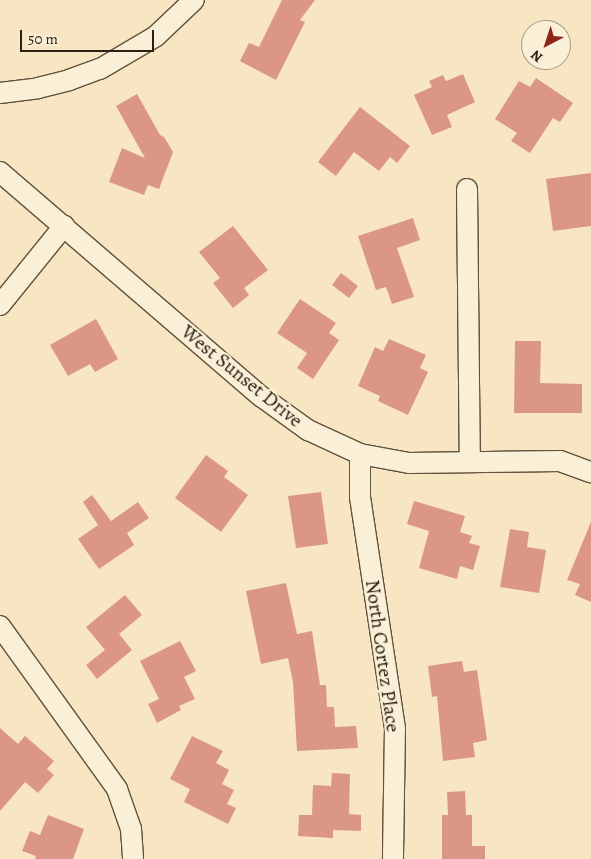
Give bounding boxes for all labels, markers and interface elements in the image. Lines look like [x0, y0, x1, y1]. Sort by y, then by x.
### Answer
scale bar [22, 20, 156, 52]
north arrow [521, 20, 571, 70]
text: 50 m [28, 29, 58, 49]
text: N [527, 46, 547, 67]
street label: West Sunset Drive [176, 320, 308, 432]
street label: North Cortez Place [360, 578, 406, 734]

